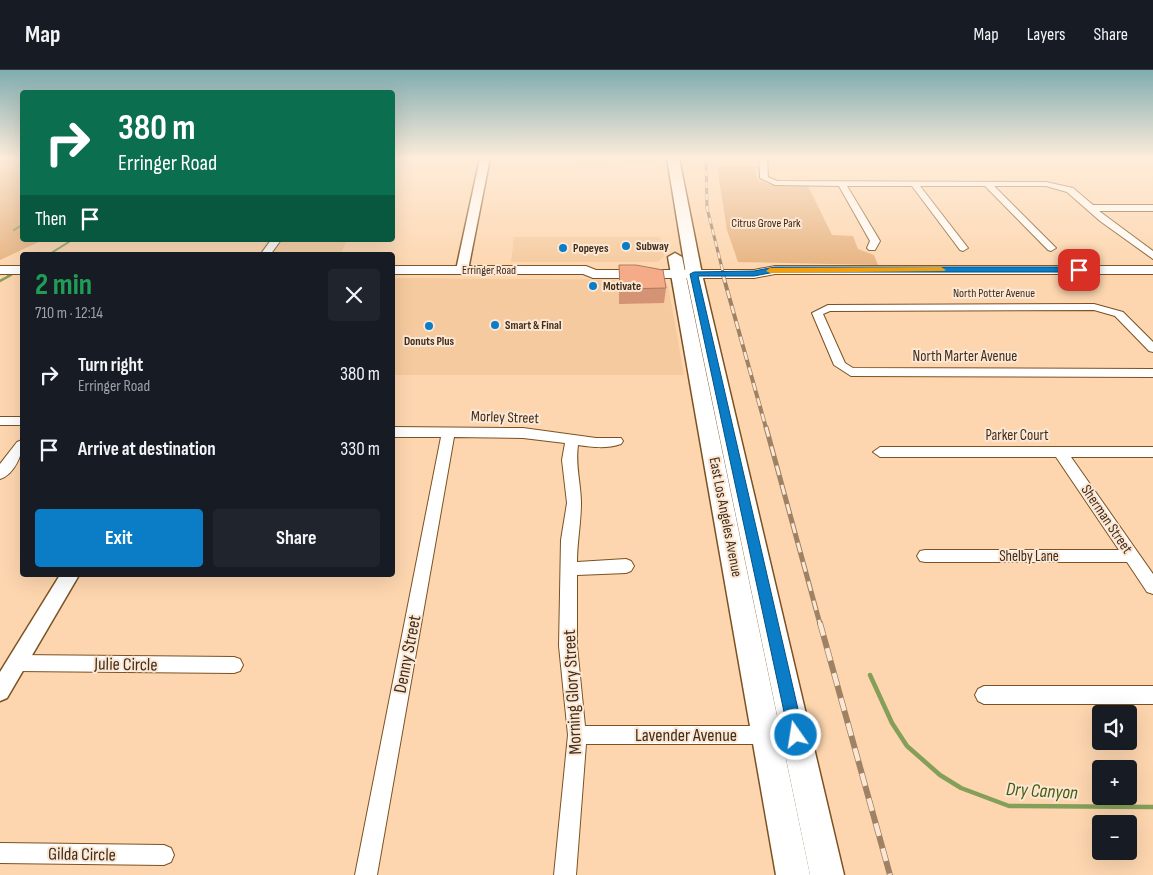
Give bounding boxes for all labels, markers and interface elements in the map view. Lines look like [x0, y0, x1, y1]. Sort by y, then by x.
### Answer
text: Map [25, 20, 60, 49]
text: Map [974, 24, 999, 45]
text: Layers [1027, 24, 1066, 45]
text: Share [1094, 24, 1128, 45]
text: 380 m [118, 107, 196, 150]
icon: right [35, 110, 100, 175]
text: Erringer Road [118, 150, 217, 177]
icon: arrive [76, 205, 104, 233]
text: Then [35, 208, 66, 231]
park label: Citrus Grove Park [731, 216, 801, 231]
place label: Subway [636, 239, 669, 254]
marker: Subway [620, 240, 632, 252]
place label: Popeyes [573, 241, 609, 256]
marker: Popeyes [557, 242, 569, 254]
pin [1058, 249, 1100, 291]
icon: arrive [1065, 256, 1093, 284]
street label: Erringer Road [462, 263, 516, 278]
text: 2 min [35, 267, 92, 303]
button: close [328, 269, 380, 321]
place label: Motivate [603, 279, 641, 294]
marker: Motivate [587, 280, 599, 292]
street label: North Potter Avenue [953, 286, 1035, 301]
text: 710 m · 12:14 [35, 304, 103, 323]
place label: Smart & Final [505, 318, 561, 333]
marker: Smart & Final [489, 319, 501, 331]
marker: Donuts Plus [423, 320, 435, 332]
place label: Donuts Plus [404, 334, 454, 349]
street label: North Marter Avenue [913, 347, 1017, 366]
text: Turn right [78, 354, 143, 377]
icon: right [35, 361, 63, 389]
text: 380 m [340, 363, 380, 386]
text: Erringer Road [78, 377, 150, 396]
street label: Morley Street [471, 407, 540, 428]
street label: Parker Court [985, 426, 1049, 445]
icon: arrive [35, 436, 63, 464]
text: Arrive at destination [78, 438, 216, 461]
text: 330 m [340, 438, 380, 461]
street label: East Los Angeles Avenue [705, 455, 746, 579]
street label: Sherman Street [1077, 481, 1137, 558]
button: Exit [35, 509, 203, 567]
button: Share [213, 509, 380, 567]
street label: Shelby Lane [999, 547, 1059, 566]
street label: Denny Street [390, 613, 425, 695]
street label: Morning Glory Street [559, 628, 586, 755]
street label: Julie Circle [93, 653, 158, 676]
map controls [1092, 705, 1137, 860]
button: sound [1092, 705, 1137, 750]
position arrow [769, 708, 821, 760]
street label: Lavender Avenue [635, 725, 737, 746]
button: + [1092, 760, 1137, 805]
water label: Dry Canyon [1005, 778, 1078, 805]
button: − [1092, 815, 1137, 860]
street label: Gilda Circle [48, 843, 116, 866]

